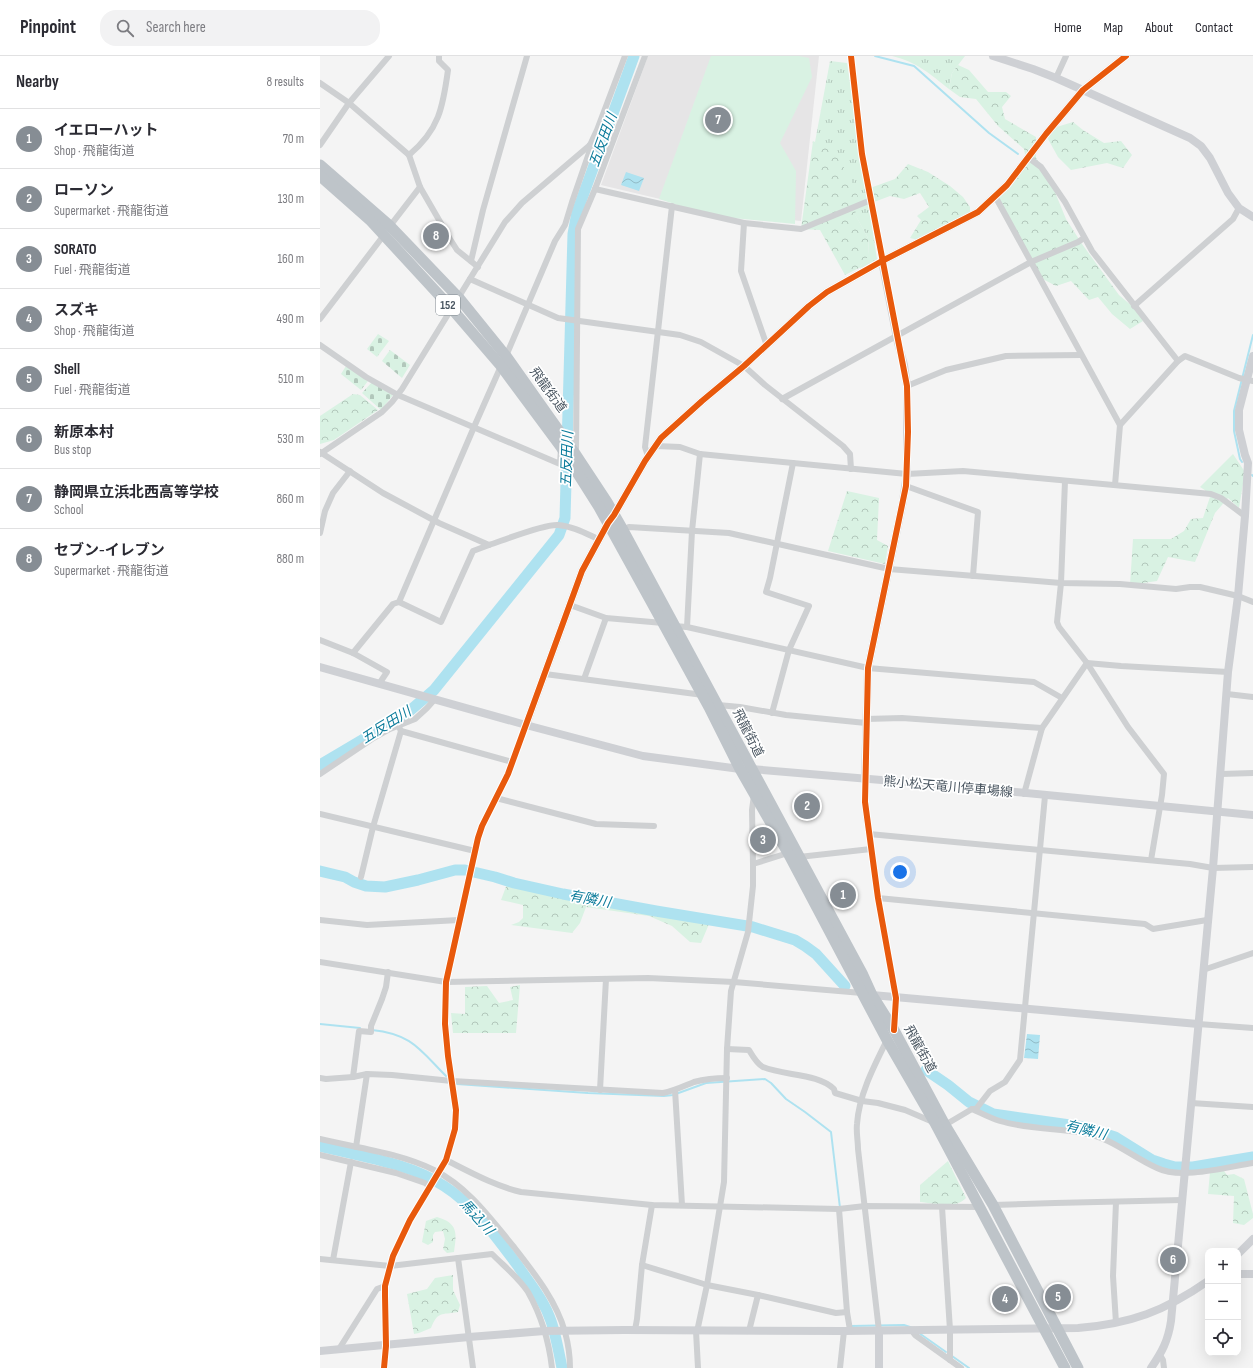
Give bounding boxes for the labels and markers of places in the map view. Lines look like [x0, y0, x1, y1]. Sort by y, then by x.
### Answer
pin: 7 [705, 105, 731, 135]
pin: 8 [423, 221, 449, 251]
pin: 2 [794, 791, 820, 821]
pin: 3 [750, 825, 776, 855]
pin: 1 [830, 880, 856, 910]
pin: 6 [1160, 1245, 1186, 1275]
pin: 5 [1045, 1282, 1071, 1312]
pin: 4 [992, 1284, 1018, 1314]

